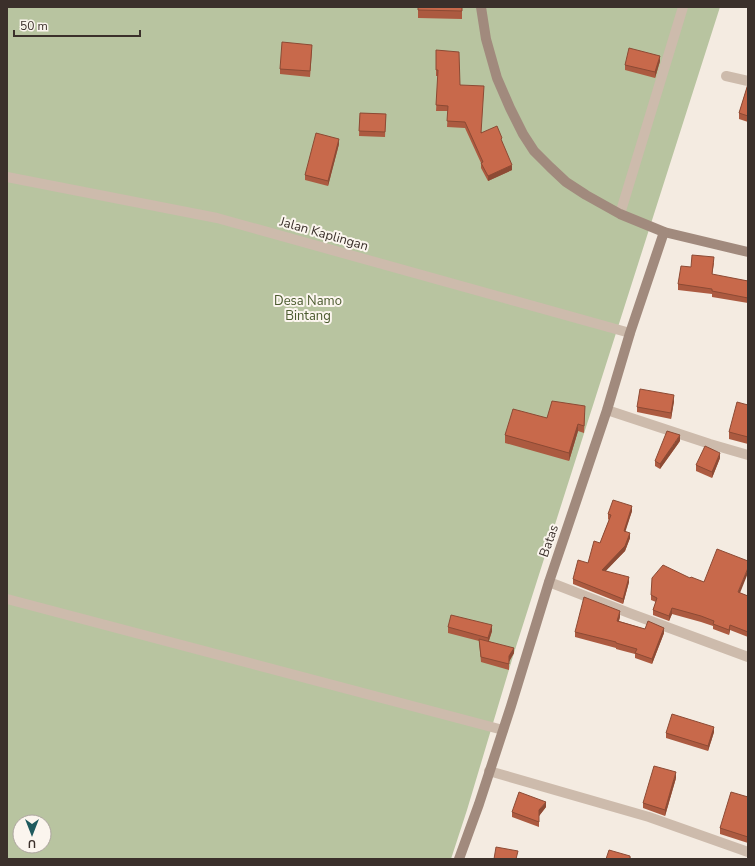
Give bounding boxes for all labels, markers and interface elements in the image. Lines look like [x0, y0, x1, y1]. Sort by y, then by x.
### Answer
scale bar [14, 12, 140, 38]
text: 50 m [20, 18, 48, 34]
street label: Jalan Kaplingan [277, 212, 370, 255]
park label: Desa Namo Bintang [274, 292, 342, 325]
street label: Batas [535, 522, 563, 560]
north arrow [12, 814, 52, 854]
text: U [28, 836, 36, 851]

